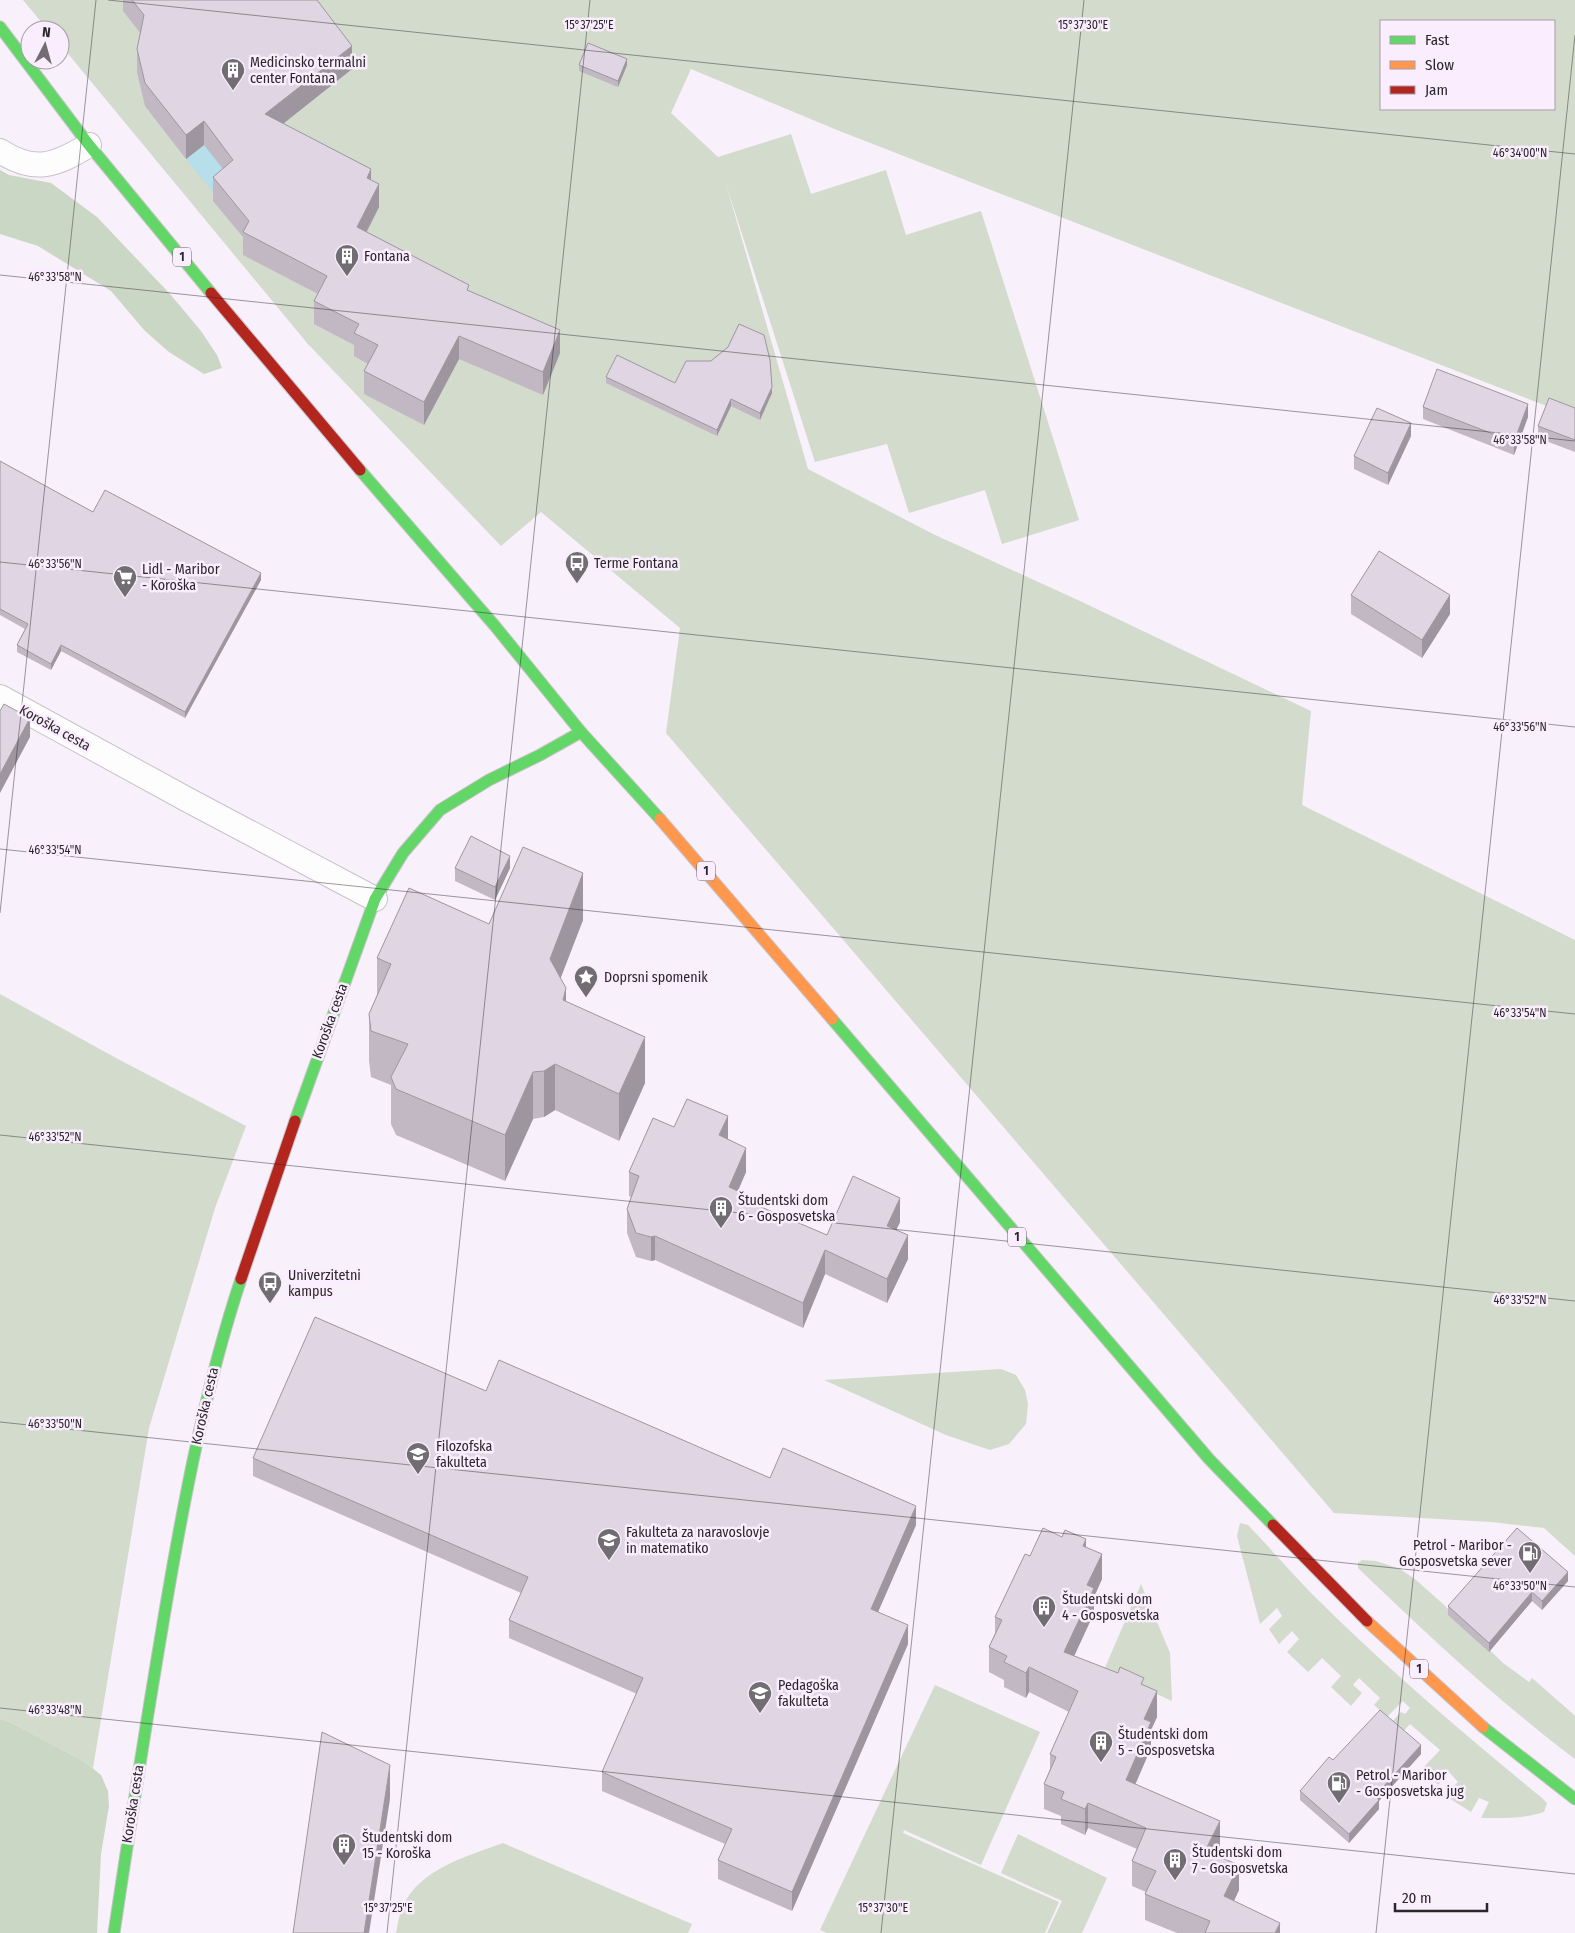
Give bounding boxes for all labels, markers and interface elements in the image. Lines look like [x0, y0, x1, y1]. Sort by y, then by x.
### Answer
text: 15°37'25"E [564, 18, 614, 32]
text: 15°37'30"E [1058, 18, 1108, 32]
north arrow [20, 20, 70, 70]
legend [1380, 20, 1555, 110]
text: N [41, 24, 51, 41]
text: Fast [1425, 31, 1449, 49]
place label: Medicinsko termalni center Fontana [250, 54, 366, 87]
text: Slow [1425, 56, 1454, 74]
building icon: Medicinsko termalni center Fontana [220, 57, 246, 91]
text: Jam [1425, 81, 1448, 99]
text: 46°34'00"N [1493, 146, 1547, 160]
building icon: Fontana [334, 243, 360, 277]
road number: 1 [173, 248, 191, 266]
place label: Fontana [364, 248, 410, 265]
text: 46°33'58"N [28, 270, 82, 284]
text: 46°33'58"N [1493, 433, 1547, 447]
bus stop icon: Terme Fontana [564, 550, 590, 584]
place label: Terme Fontana [594, 555, 679, 572]
text: 46°33'56"N [28, 557, 82, 571]
place label: Lidl - Maribor - Koroška [142, 561, 220, 594]
supermarket icon: Lidl - Maribor - Koroška [112, 564, 138, 598]
street label: Koroška cesta [16, 701, 94, 755]
text: 46°33'56"N [1493, 720, 1547, 734]
text: 46°33'54"N [28, 843, 82, 857]
road number: 1 [697, 861, 715, 880]
place icon: Doprsni spomenik [573, 964, 599, 998]
place label: Doprsni spomenik [604, 969, 708, 986]
street label: Koroška cesta [309, 981, 352, 1061]
text: 46°33'54"N [1493, 1006, 1547, 1020]
text: 46°33'52"N [28, 1130, 82, 1144]
place label: Študentski dom 6 - Gosposvetska [738, 1191, 836, 1225]
building icon: Študentski dom 6 - Gosposvetska [708, 1195, 734, 1229]
road number: 1 [1008, 1228, 1026, 1246]
place label: Univerzitetni kampus [288, 1267, 361, 1300]
bus stop icon: Univerzitetni kampus [257, 1270, 283, 1304]
text: 46°33'52"N [1493, 1293, 1547, 1307]
street label: Koroška cesta [188, 1366, 222, 1446]
text: 46°33'50"N [28, 1417, 82, 1431]
place label: Filozofska fakulteta [436, 1438, 492, 1471]
school or university icon: Filozofska fakulteta [405, 1441, 431, 1475]
place label: Fakulteta za naravoslovje in matematiko [626, 1524, 770, 1557]
school or university icon: Fakulteta za naravoslovje in matematiko [596, 1527, 622, 1561]
place label: Petrol - Maribor - Gosposvetska sever [1399, 1537, 1512, 1570]
fuel station icon: Petrol - Maribor - Gosposvetska sever [1517, 1540, 1543, 1574]
text: 46°33'50"N [1493, 1579, 1547, 1593]
place label: Študentski dom 4 - Gosposvetska [1062, 1590, 1159, 1624]
building icon: Študentski dom 4 - Gosposvetska [1031, 1594, 1057, 1628]
road number: 1 [1410, 1660, 1428, 1678]
place label: Pedagoška fakulteta [778, 1677, 839, 1710]
school or university icon: Pedagoška fakulteta [747, 1680, 773, 1714]
text: 46°33'48"N [28, 1703, 82, 1717]
place label: Študentski dom 5 - Gosposvetska [1118, 1725, 1215, 1759]
building icon: Študentski dom 5 - Gosposvetska [1088, 1729, 1114, 1763]
street label: Koroška cesta [118, 1764, 148, 1844]
place label: Petrol - Maribor - Gosposvetska jug [1356, 1767, 1464, 1800]
fuel station icon: Petrol - Maribor - Gosposvetska jug [1326, 1770, 1352, 1804]
place label: Študentski dom 15 - Koroška [362, 1828, 452, 1862]
building icon: Študentski dom 15 - Koroška [331, 1832, 357, 1866]
place label: Študentski dom 7 - Gosposvetska [1192, 1843, 1288, 1877]
building icon: Študentski dom 7 - Gosposvetska [1162, 1847, 1188, 1881]
scale bar [1395, 1880, 1488, 1912]
text: 20 m [1402, 1889, 1432, 1907]
text: 15°37'25"E [363, 1901, 413, 1915]
text: 15°37'30"E [858, 1901, 908, 1915]

